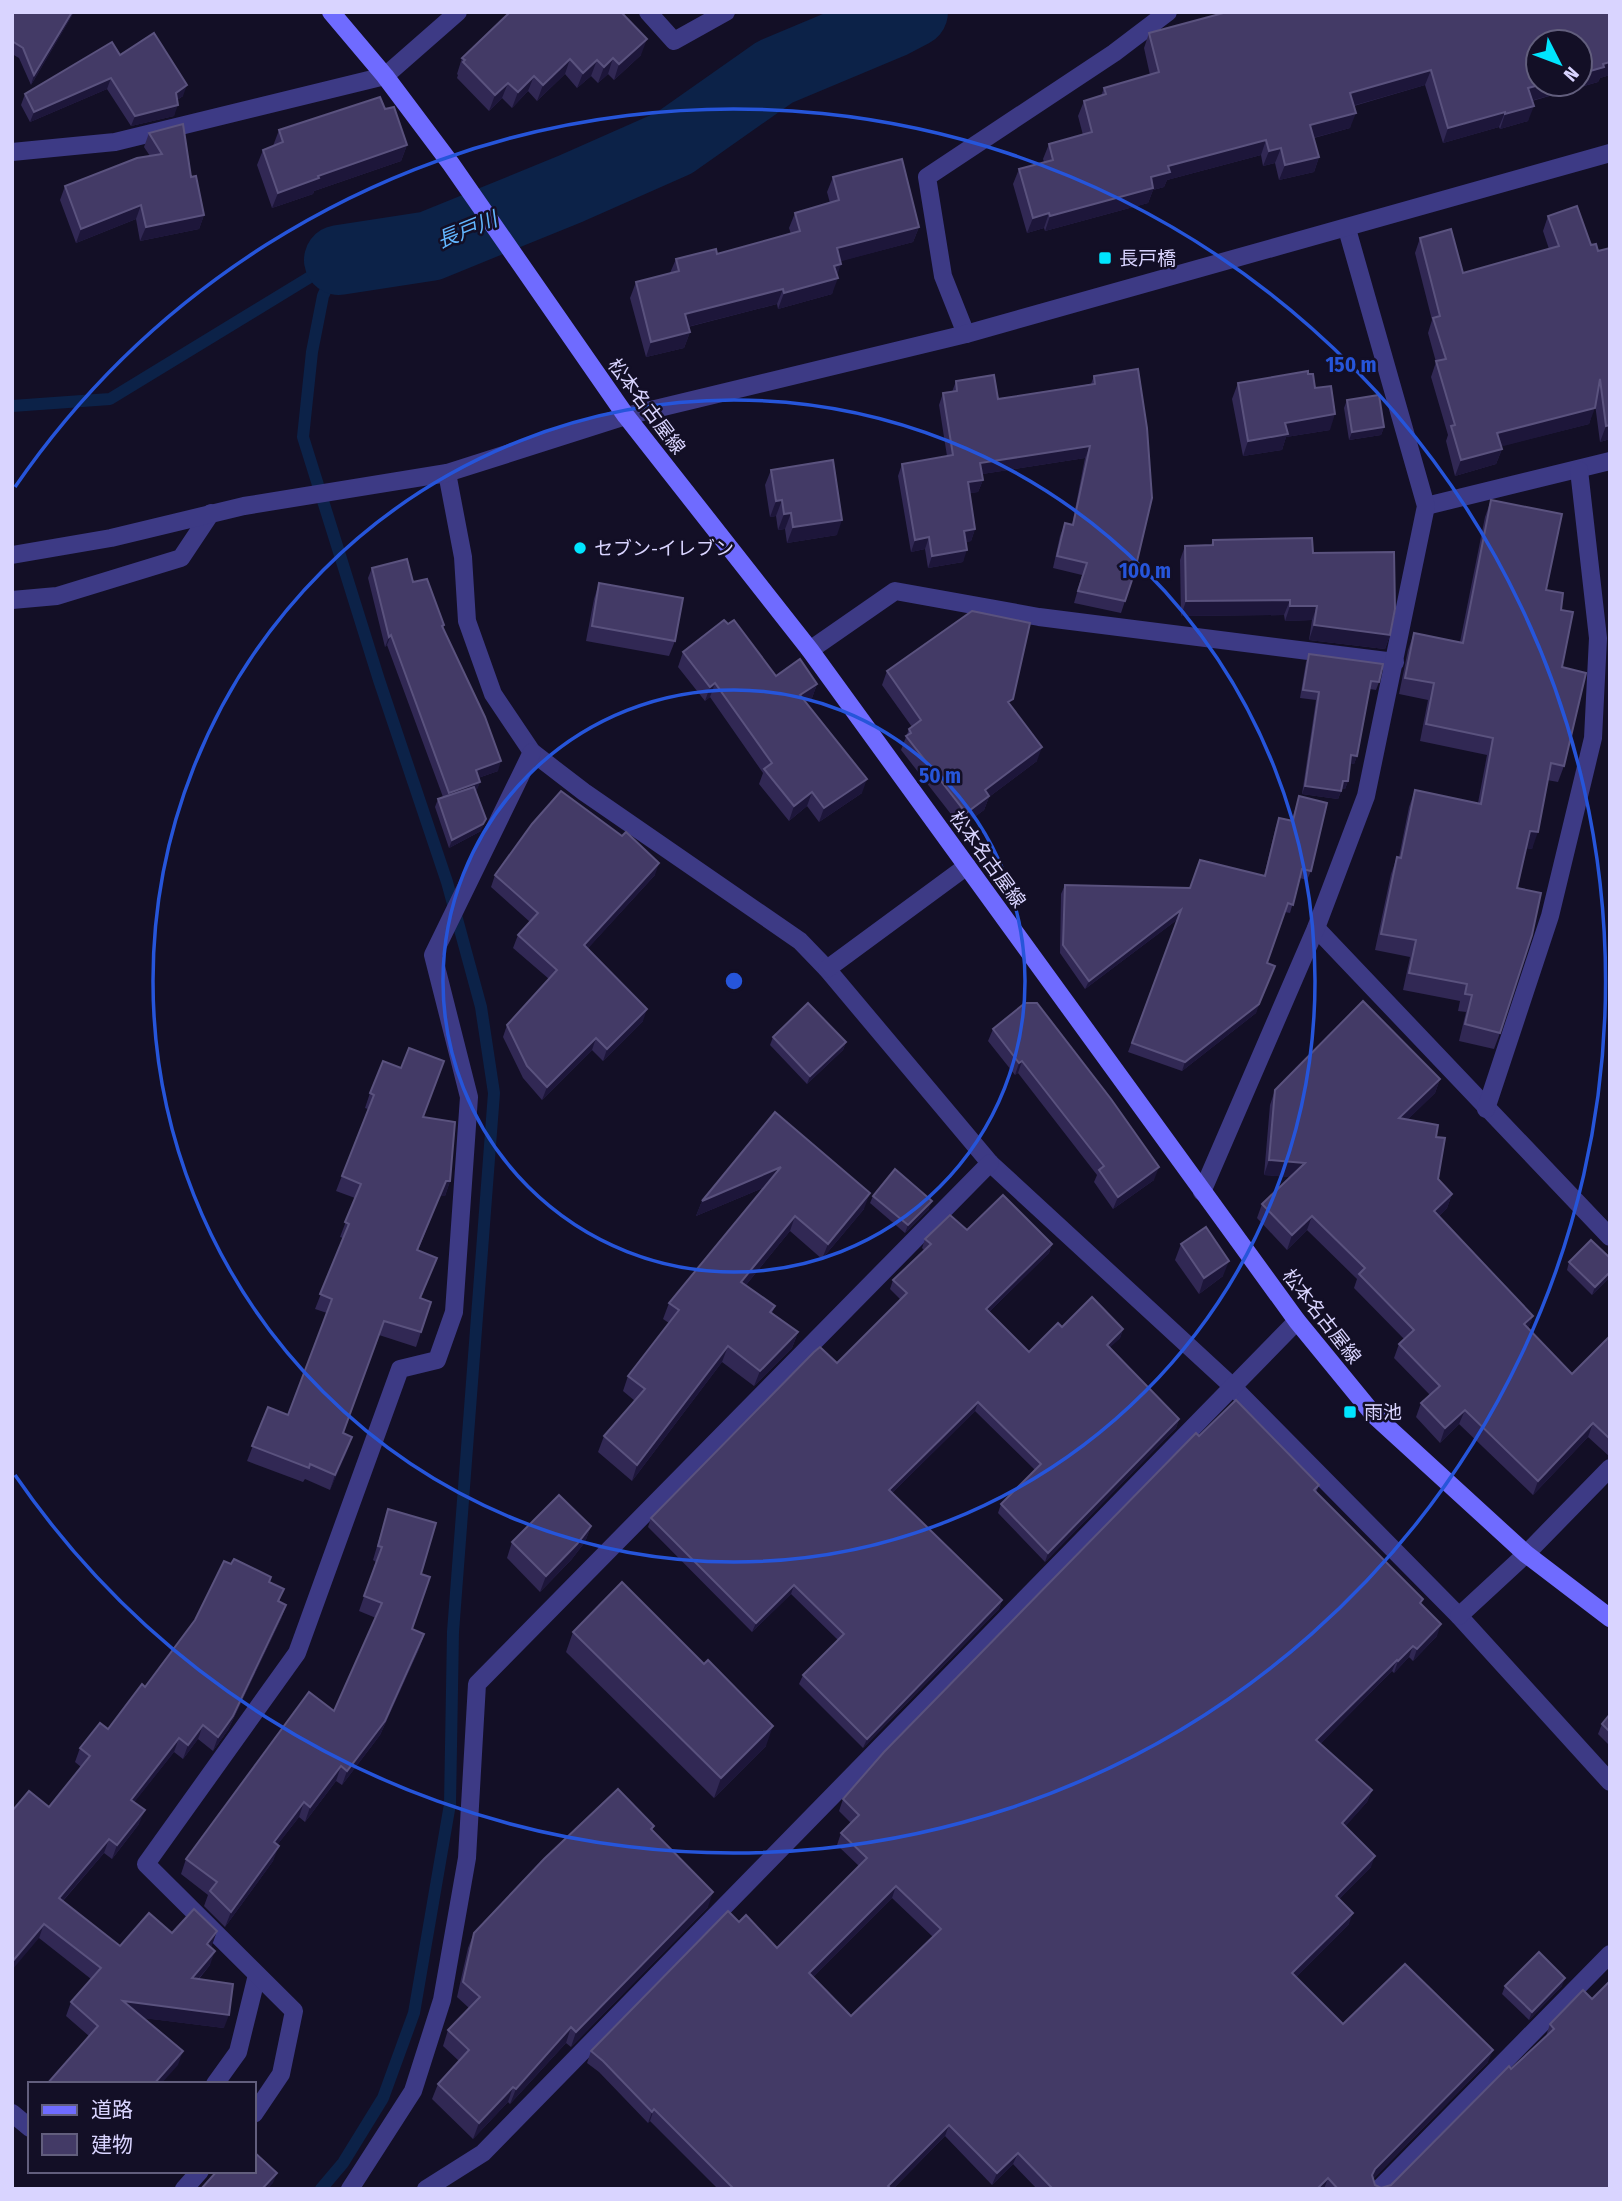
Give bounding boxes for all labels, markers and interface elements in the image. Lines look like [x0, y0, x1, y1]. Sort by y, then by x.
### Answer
north arrow [1524, 28, 1594, 98]
text: N [1559, 62, 1584, 86]
water label: 長戸川 [433, 205, 503, 254]
place label: 長戸橋 [1119, 247, 1176, 270]
marker: 長戸橋 [1097, 250, 1113, 266]
text: 150 m [1325, 352, 1377, 378]
street label: 松本名古屋線 [603, 354, 690, 459]
place label: セブン-イレブン [594, 537, 734, 560]
marker: セブン-イレブン [572, 540, 588, 556]
text: 100 m [1119, 558, 1171, 584]
text: 50 m [919, 763, 961, 789]
street label: 松本名古屋線 [945, 806, 1030, 912]
centre of rings [722, 969, 746, 993]
street label: 松本名古屋線 [1277, 1264, 1366, 1368]
place label: 雨池 [1364, 1401, 1402, 1424]
marker: 雨池 [1342, 1404, 1358, 1420]
legend [28, 2082, 256, 2173]
text: 道路 [91, 2097, 133, 2123]
text: 建物 [91, 2132, 133, 2158]

